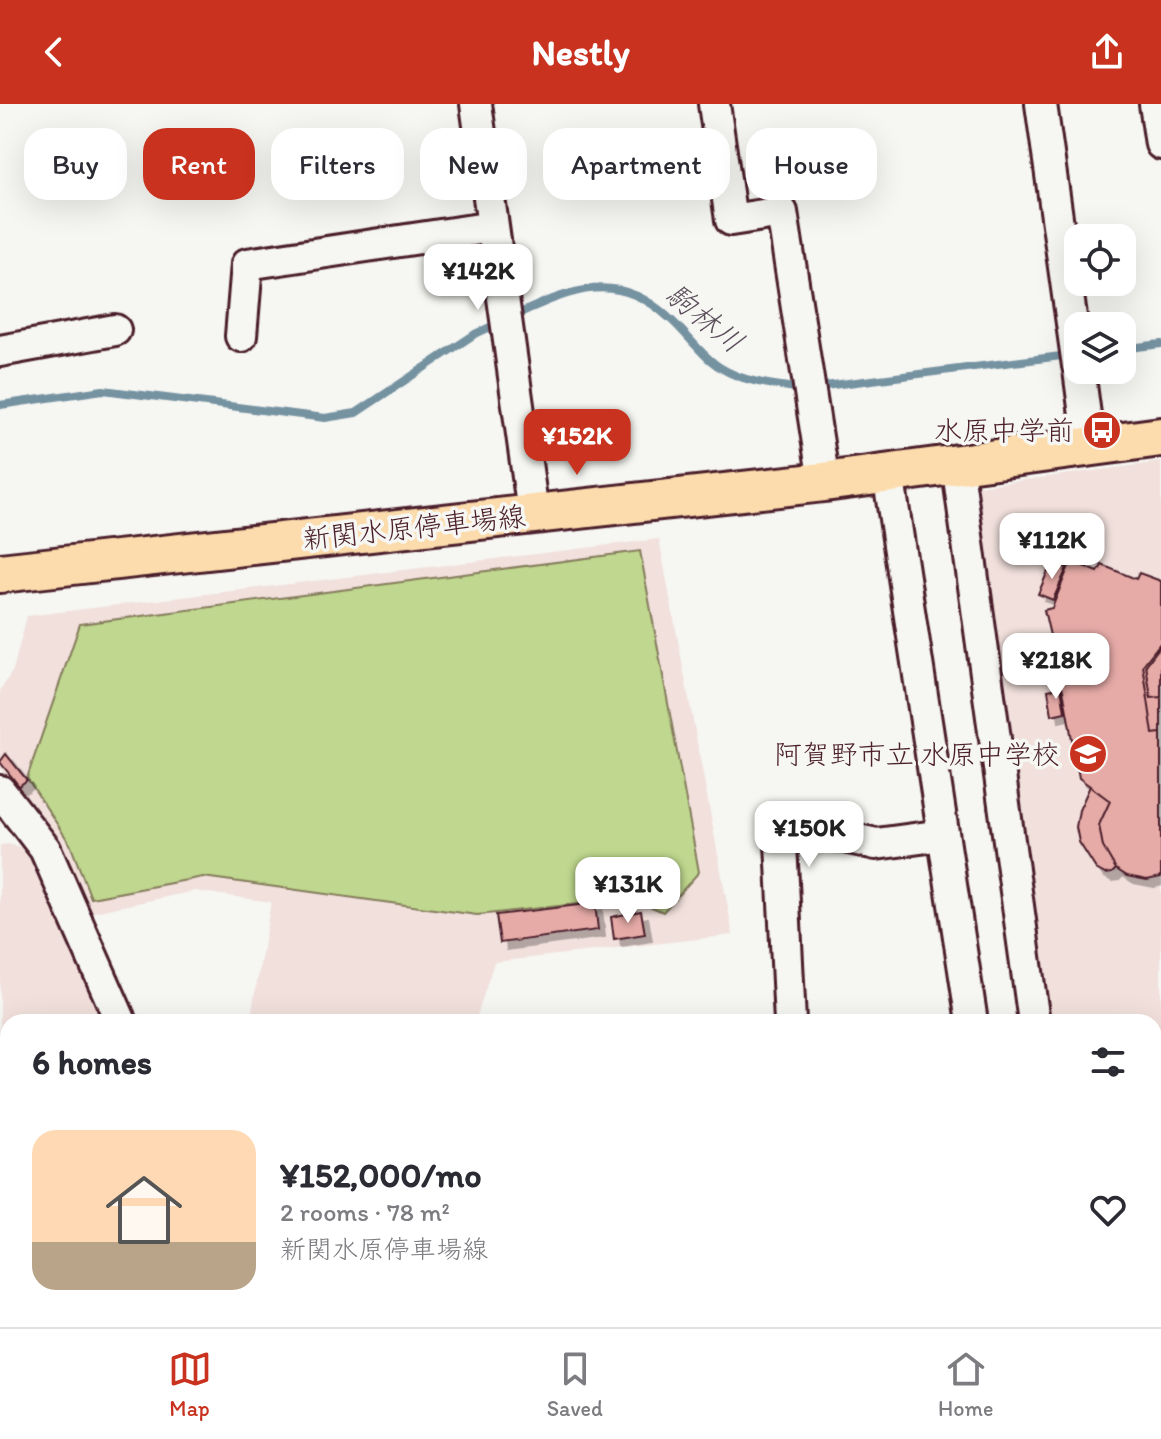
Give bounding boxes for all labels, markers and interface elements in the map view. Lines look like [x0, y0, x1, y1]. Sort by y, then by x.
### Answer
icon: back [32, 30, 76, 74]
icon: share [1085, 30, 1129, 74]
text: Nestly [531, 31, 630, 74]
chip: Buy [24, 128, 127, 200]
chip: Rent [143, 128, 255, 200]
chip: Filters [271, 128, 404, 200]
chip: New [420, 128, 527, 200]
chip: Apartment [543, 128, 730, 200]
chip: House [746, 128, 877, 200]
map controls [1064, 224, 1136, 384]
button: locate [1064, 224, 1136, 296]
pin: ¥142K [422, 244, 534, 312]
text: ¥142K [442, 254, 514, 286]
water label: 駒林川 [658, 275, 752, 361]
button: layers [1064, 312, 1136, 384]
pin: ¥152K [521, 409, 633, 477]
bus stop icon: 水原中学前 [1081, 409, 1123, 451]
place label: 水原中学前 [934, 413, 1074, 447]
text: ¥152K [542, 419, 612, 451]
street label: 新関水原停車場線 [301, 498, 527, 556]
pin: ¥112K [996, 513, 1108, 581]
text: ¥112K [1018, 523, 1086, 555]
pin: ¥218K [1000, 633, 1112, 701]
text: ¥218K [1020, 643, 1092, 675]
school or university icon: 阿賀野市立 水原中学校 [1067, 733, 1109, 775]
place label: 阿賀野市立 水原中学校 [774, 737, 1060, 771]
pin: ¥150K [753, 801, 865, 869]
text: ¥150K [773, 811, 845, 843]
pin: ¥131K [572, 857, 684, 925]
text: ¥131K [593, 867, 663, 899]
icon: filters [1086, 1040, 1130, 1084]
text: 6 homes [32, 1042, 152, 1083]
text: ¥152,000/mo [280, 1155, 482, 1196]
icon: home [96, 1162, 192, 1258]
icon: heart [1086, 1188, 1130, 1232]
text: 2 rooms · 78 m² [280, 1196, 450, 1228]
text: 新関水原停車場線 [280, 1233, 488, 1265]
tab: Map [168, 1347, 212, 1422]
tab: Saved [547, 1347, 603, 1422]
tab: Home [938, 1347, 993, 1422]

